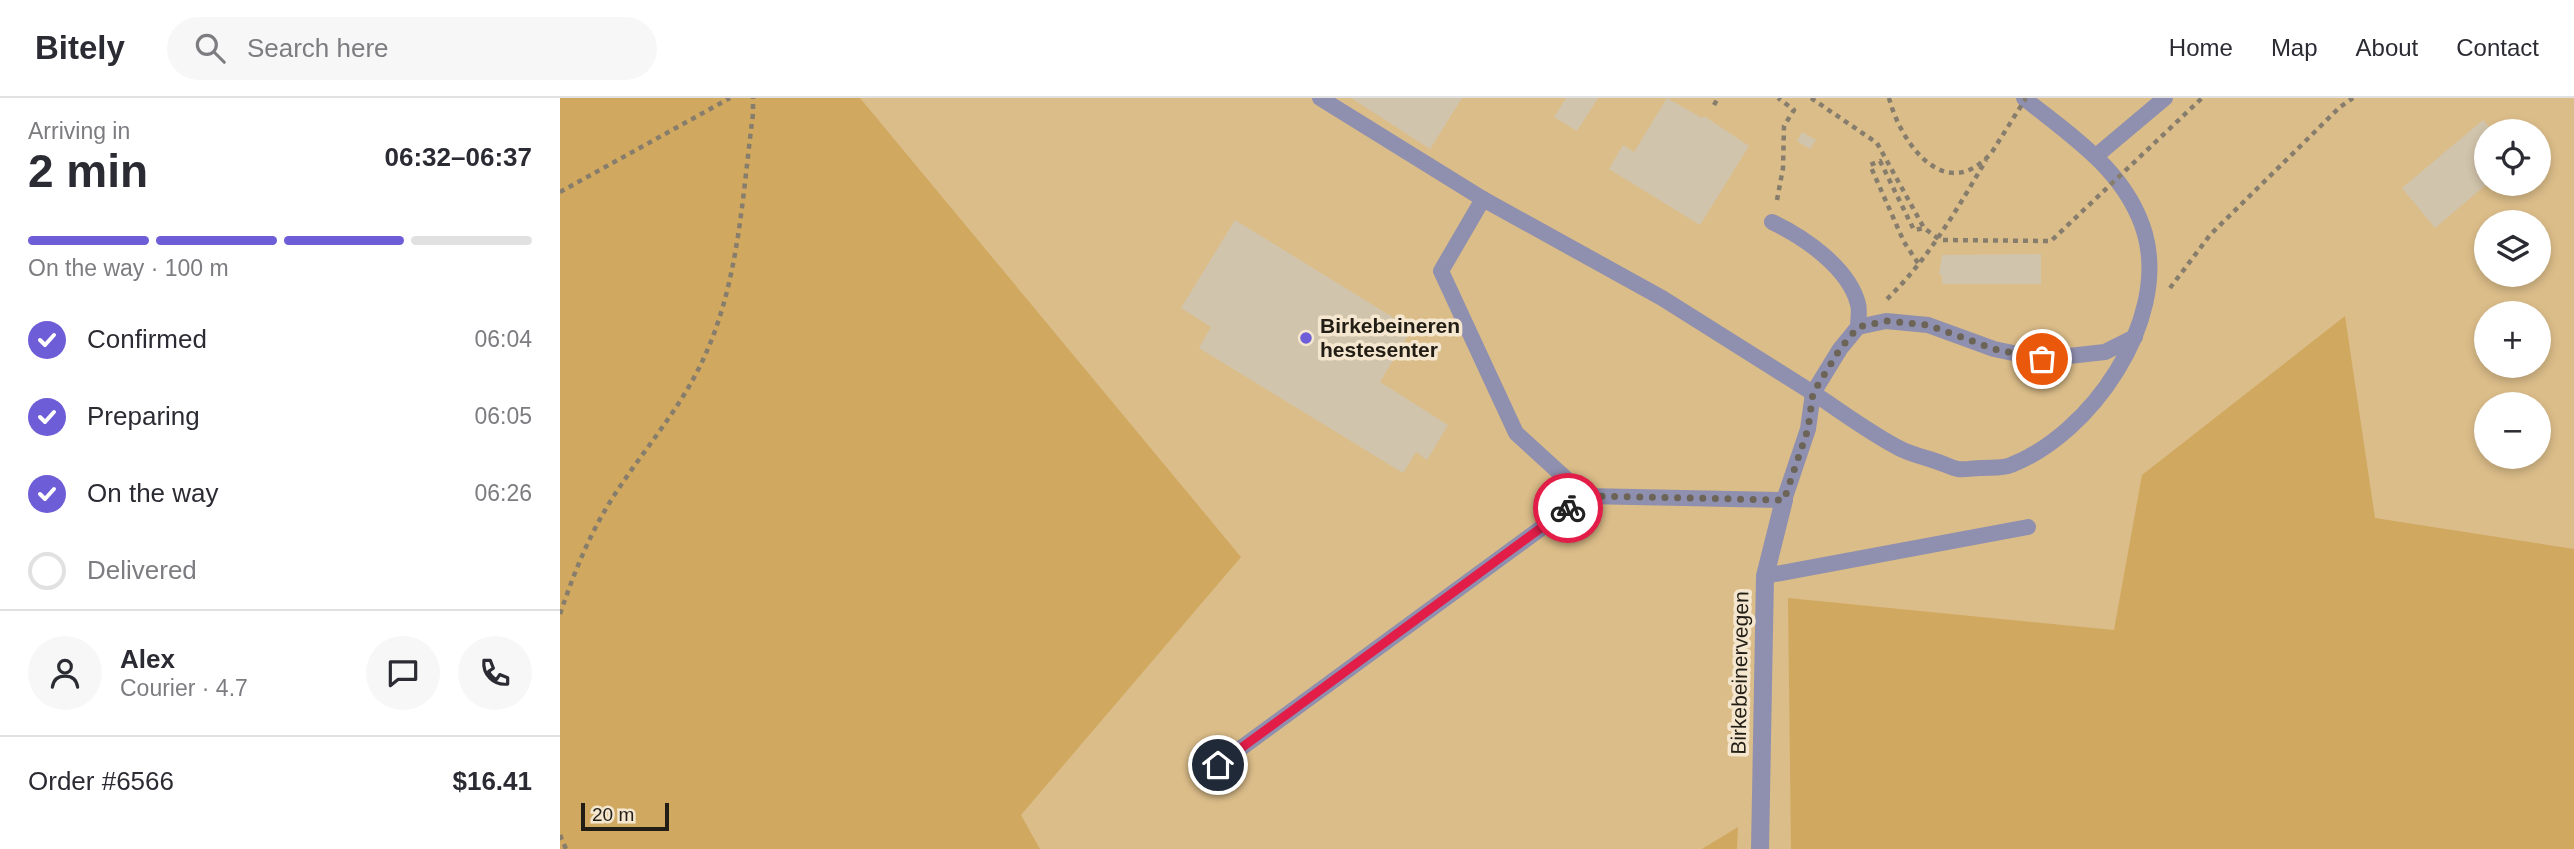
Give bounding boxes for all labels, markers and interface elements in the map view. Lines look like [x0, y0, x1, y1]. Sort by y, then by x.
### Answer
search box [167, 17, 657, 80]
text: Bitely [35, 29, 125, 66]
icon: search [191, 29, 229, 67]
text: Search here [247, 33, 389, 63]
text: Home [2169, 34, 2233, 61]
text: Map [2271, 34, 2318, 61]
text: About [2356, 34, 2418, 61]
text: Contact [2456, 34, 2539, 61]
text: Arriving in [28, 118, 130, 144]
map controls [2474, 119, 2551, 469]
button: locate [2474, 119, 2551, 196]
text: 06:32–06:37 [385, 142, 532, 172]
text: 2 min [28, 145, 148, 197]
button: layers [2474, 210, 2551, 287]
text: On the way · 100 m [28, 255, 229, 281]
button: + [2474, 301, 2551, 378]
place label: Birkebeineren hestesenter [1320, 314, 1460, 361]
icon: check [28, 321, 66, 359]
text: Confirmed [87, 324, 207, 354]
text: 06:04 [474, 326, 532, 352]
pin [2012, 329, 2072, 389]
marker: Birkebeineren hestesenter [1298, 330, 1314, 346]
icon: bag [2023, 340, 2061, 378]
button: − [2474, 392, 2551, 469]
icon: check [28, 398, 66, 436]
text: Preparing [87, 401, 200, 431]
text: 06:05 [474, 403, 532, 429]
courier [1533, 473, 1603, 543]
icon: check [28, 475, 66, 513]
text: On the way [87, 478, 219, 508]
text: 06:26 [474, 480, 532, 506]
icon: bike [1549, 489, 1587, 527]
text: Delivered [87, 555, 197, 585]
street label: Birkebeinervegen [1727, 591, 1752, 755]
button: person [28, 636, 102, 710]
button: chat [366, 636, 440, 710]
button: phone [458, 636, 532, 710]
text: Alex [120, 644, 175, 674]
text: Courier · 4.7 [120, 675, 248, 701]
pin [1188, 735, 1248, 795]
icon: home [1199, 746, 1237, 784]
text: Order #6566 [28, 766, 174, 796]
text: $16.41 [452, 766, 532, 796]
scale bar [581, 800, 668, 832]
text: 20 m [592, 804, 634, 825]

